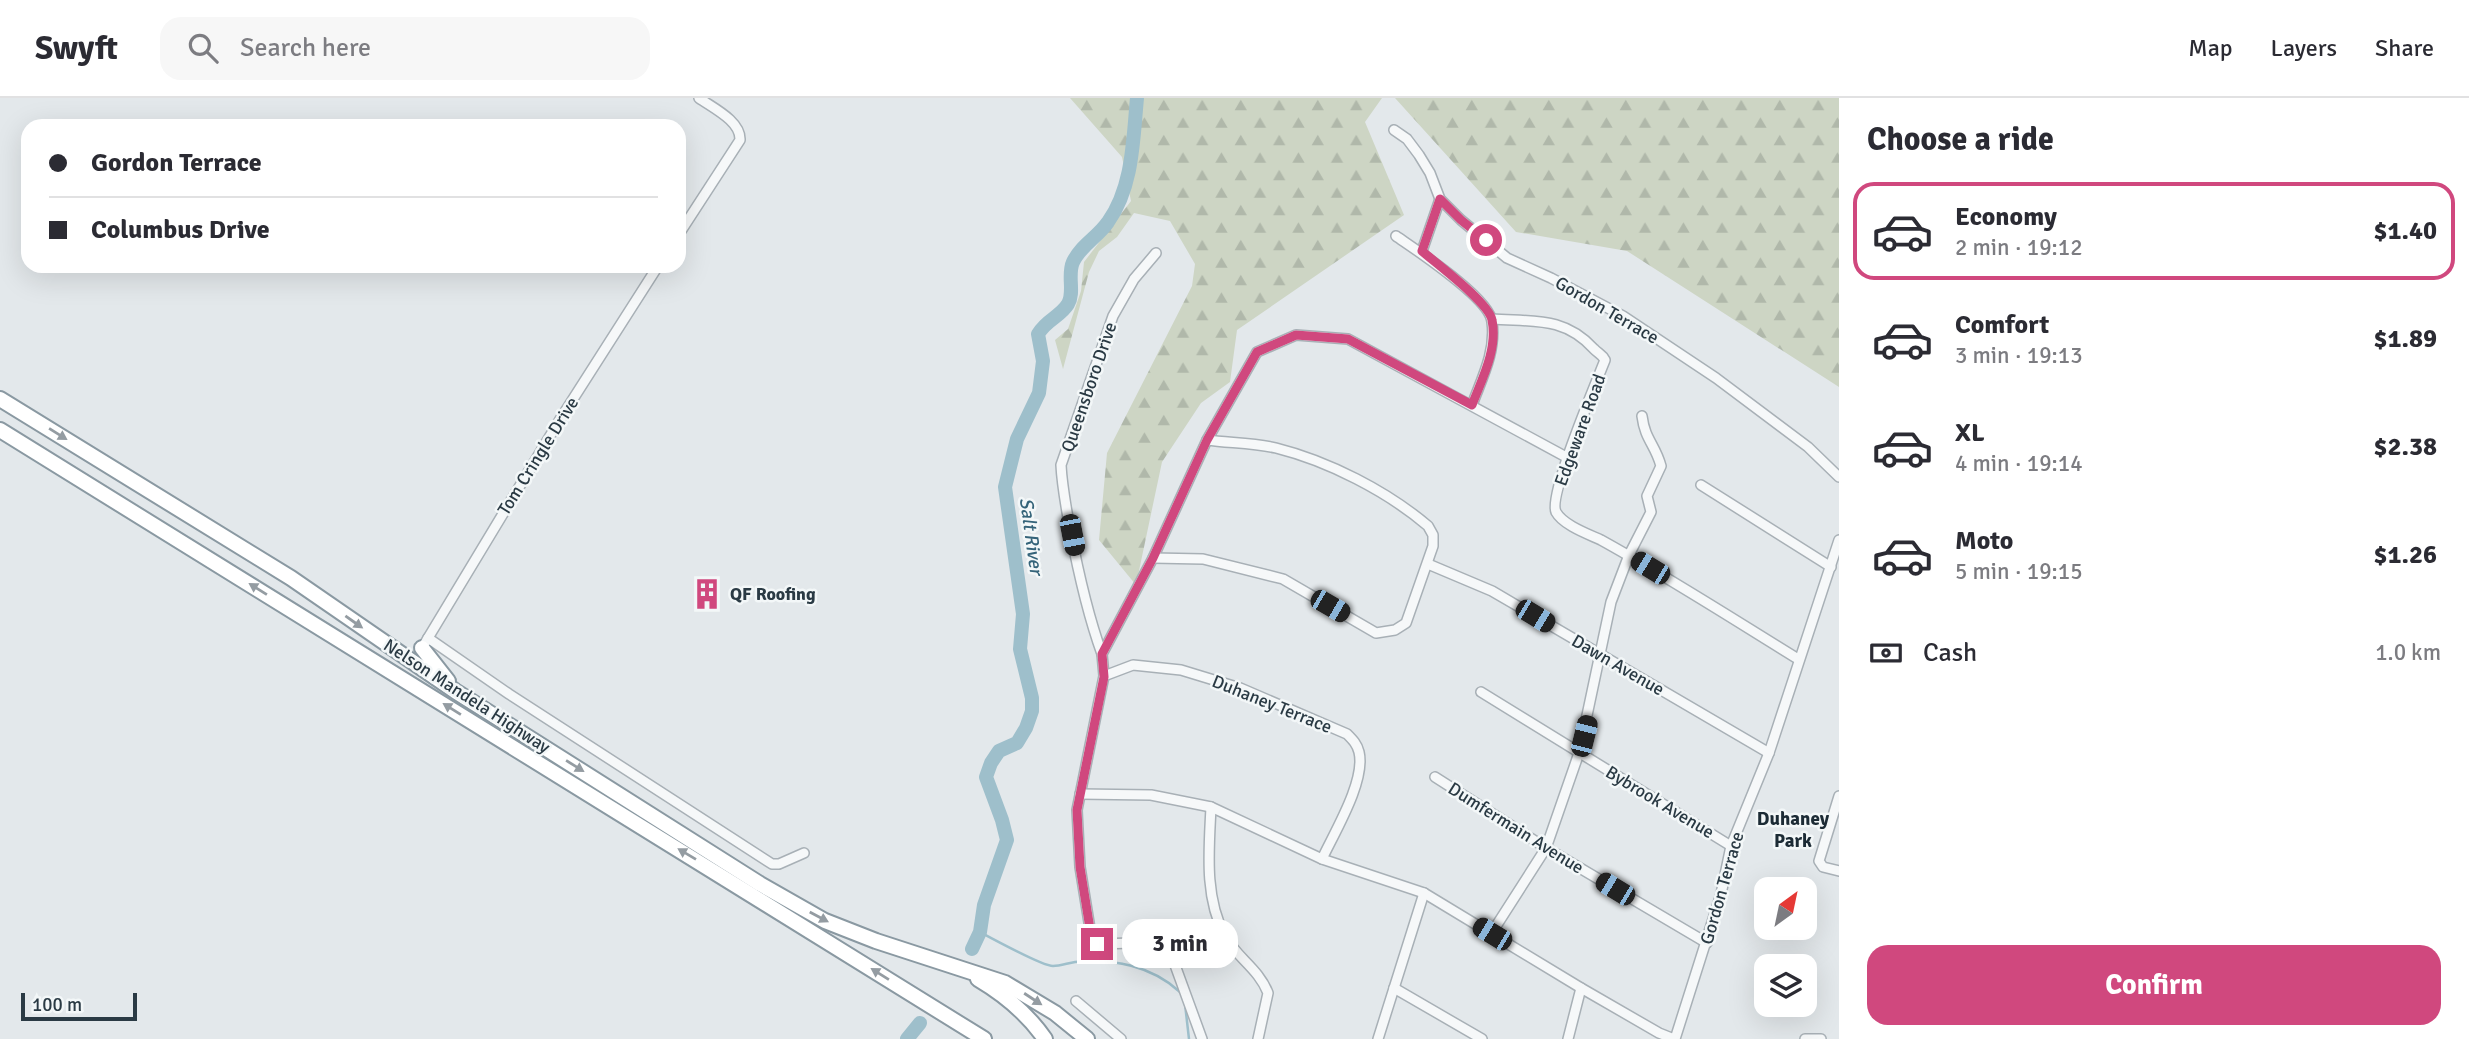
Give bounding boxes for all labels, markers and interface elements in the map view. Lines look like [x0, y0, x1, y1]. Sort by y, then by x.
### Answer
search box [160, 17, 650, 80]
text: Swyft [35, 28, 118, 69]
icon: search [184, 29, 222, 67]
text: Search here [240, 32, 371, 64]
text: Map [2188, 33, 2233, 63]
text: Layers [2271, 33, 2337, 63]
text: Share [2375, 33, 2434, 63]
text: Choose a ride [1867, 120, 2054, 159]
text: Gordon Terrace [91, 147, 262, 179]
icon: car [1871, 200, 1934, 263]
text: Economy [1955, 201, 2057, 233]
text: Columbus Drive [91, 214, 270, 246]
text: $1.40 [2373, 215, 2437, 247]
route start [1470, 224, 1502, 256]
text: 2 min · 19:12 [1955, 233, 2083, 262]
street label: Gordon Terrace [1551, 271, 1663, 349]
icon: car [1871, 308, 1934, 371]
text: Comfort [1955, 309, 2049, 341]
street label: Queensboro Drive [1056, 319, 1122, 455]
text: $1.89 [2373, 323, 2437, 355]
text: 3 min · 19:13 [1955, 341, 2083, 370]
street label: Edgeware Road [1550, 371, 1610, 489]
street label: Tom Cringle Drive [493, 393, 583, 519]
icon: car [1871, 416, 1934, 479]
text: XL [1955, 417, 1985, 449]
one-way arrow [49, 428, 68, 441]
text: $2.38 [2373, 431, 2437, 463]
text: 4 min · 19:14 [1955, 449, 2083, 478]
water label: Salt River [1014, 496, 1049, 579]
car [1058, 512, 1087, 558]
icon: car [1871, 524, 1934, 587]
text: Moto [1955, 525, 2013, 557]
text: $1.26 [2373, 539, 2437, 571]
car [1627, 548, 1674, 588]
text: 5 min · 19:15 [1955, 557, 2083, 586]
building icon: QF Roofing [690, 577, 724, 611]
one-way arrow [249, 582, 268, 595]
place label: QF Roofing [730, 583, 816, 605]
car [1307, 586, 1354, 626]
car [1512, 596, 1559, 636]
one-way arrow [345, 615, 363, 629]
street label: Dawn Avenue [1568, 630, 1668, 700]
street label: Nelson Mandela Highway [380, 634, 555, 758]
icon: cash [1867, 634, 1905, 672]
text: Cash [1923, 637, 1977, 669]
text: 1.0 km [2375, 638, 2441, 667]
street label: Duhaney Terrace [1209, 670, 1335, 738]
one-way arrow [442, 702, 461, 715]
car [1569, 713, 1600, 759]
one-way arrow [566, 759, 585, 772]
street label: Bybrook Avenue [1602, 761, 1718, 843]
street label: Dumfermain Avenue [1444, 777, 1588, 879]
district label: Duhaney Park [1757, 807, 1830, 853]
street label: Gordon Terrace [1695, 829, 1749, 947]
one-way arrow [677, 848, 696, 860]
car [1592, 869, 1639, 909]
north arrow [1754, 877, 1816, 940]
map controls [1754, 877, 1817, 1017]
one-way arrow [810, 911, 829, 923]
car [1469, 914, 1516, 954]
callout: 3 min [1122, 920, 1237, 968]
route end [1081, 928, 1113, 960]
text: 3 min [1152, 929, 1208, 958]
button: Confirm [1867, 945, 2441, 1025]
button: layers [1754, 954, 1817, 1017]
one-way arrow [870, 968, 889, 981]
scale bar [21, 990, 136, 1022]
text: 100 m [32, 993, 82, 1017]
one-way arrow [1023, 993, 1043, 1006]

